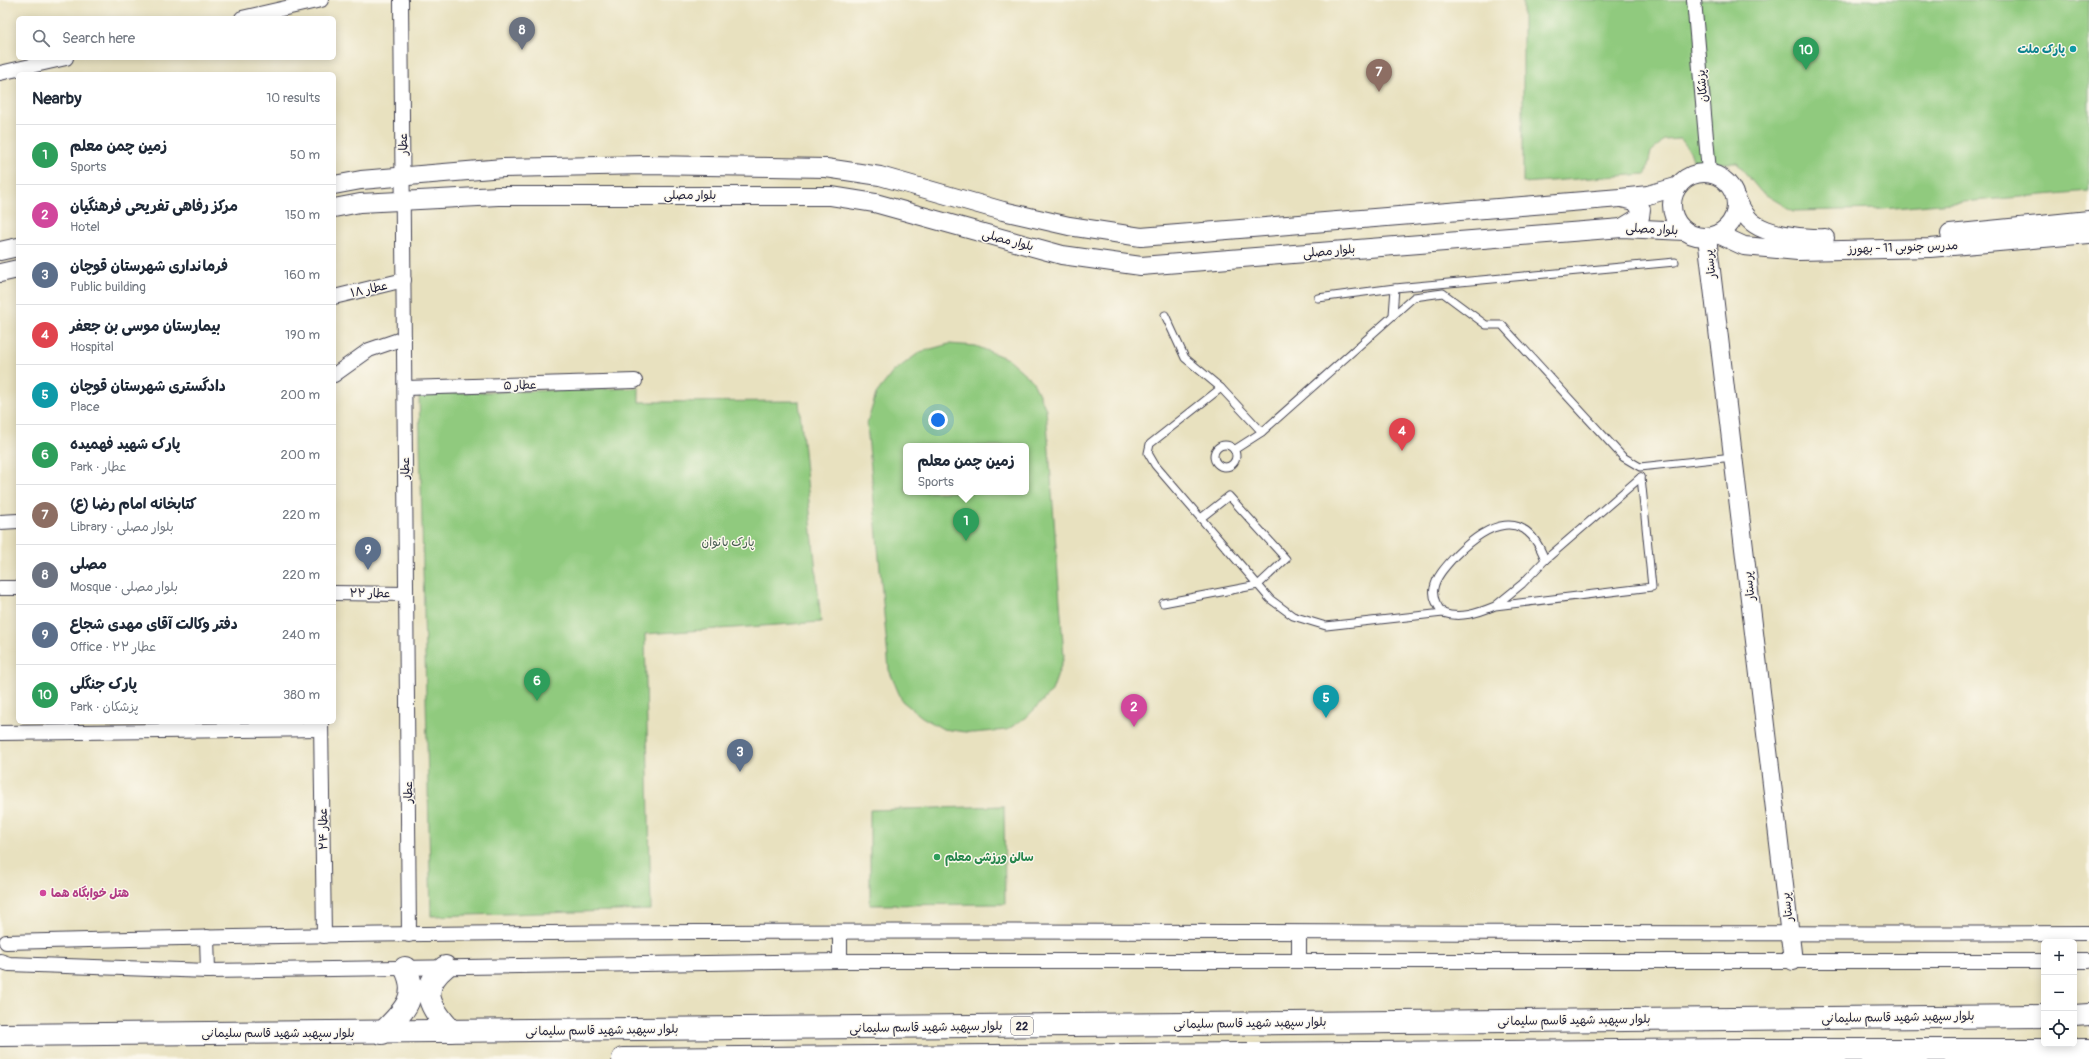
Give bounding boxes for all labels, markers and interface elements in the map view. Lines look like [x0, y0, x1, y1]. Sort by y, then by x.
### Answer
search box [16, 16, 336, 60]
pin: 8 [509, 17, 535, 50]
icon: search [30, 27, 52, 49]
text: Search here [62, 29, 135, 48]
pin: 10 [1793, 37, 1819, 70]
place label: پارک ملت [2017, 42, 2066, 57]
marker: پارک ملت [2068, 44, 2078, 54]
pin: 7 [1366, 59, 1392, 92]
street label: پزشکان [1694, 69, 1711, 103]
text: Nearby [32, 88, 81, 109]
text: 10 results [266, 90, 320, 106]
street label: عطار [396, 133, 411, 156]
text: زمین چمن معلم [70, 137, 167, 156]
text: 1 [42, 147, 48, 163]
text: 50 m [290, 147, 320, 163]
text: Sports [70, 159, 106, 175]
street label: بلوار مصلی [664, 188, 716, 203]
text: مرکز رفاهی تفریحی فرهنگیان [70, 197, 238, 216]
text: 2 [41, 207, 49, 223]
text: 150 m [285, 207, 320, 223]
text: Hotel [70, 219, 100, 235]
street label: بلوار مصلی [1625, 221, 1679, 238]
street label: بلوار مصلی [981, 226, 1035, 255]
street label: مدرس جنوبی 11 - بهورز [1847, 238, 1958, 257]
street label: بلوار مصلی [1302, 242, 1356, 261]
street label: پرستار [1701, 249, 1720, 280]
text: فرمانداری شهرستان قوچان [70, 257, 228, 276]
text: 3 [41, 267, 49, 283]
text: 160 m [284, 267, 320, 283]
street label: عطار ۱۸ [349, 278, 389, 301]
text: Public building [70, 279, 146, 295]
text: بیمارستان موسی بن جعفر [70, 317, 220, 336]
text: 4 [41, 327, 49, 343]
text: 190 m [285, 327, 320, 343]
text: Hospital [70, 339, 114, 355]
text: دادگستری شهرستان قوچان [70, 377, 226, 396]
street label: عطار ۵ [503, 377, 537, 394]
text: 5 [41, 387, 49, 403]
text: 200 m [281, 387, 320, 403]
text: Place [70, 399, 99, 415]
your location [928, 410, 948, 430]
pin: 4 [1389, 418, 1415, 451]
text: پارک شهید فهمیده [70, 435, 180, 454]
popup [903, 443, 1029, 495]
text: 6 [41, 447, 49, 463]
text: 200 m [281, 447, 320, 463]
text: زمین چمن معلم [917, 452, 1015, 471]
street label: عطار [398, 457, 413, 480]
text: Park · عطار [70, 459, 127, 475]
text: Sports [917, 474, 954, 490]
text: کتابخانه امام رضا (ع) [70, 495, 197, 514]
text: 7 [42, 507, 48, 523]
text: 220 m [282, 507, 320, 523]
pin: 1 [953, 508, 979, 541]
text: Library · بلوار مصلی [70, 519, 174, 535]
park label: پارک بانوان [702, 535, 754, 550]
pin: 9 [355, 537, 381, 570]
text: مصلی [70, 555, 107, 574]
text: 8 [42, 567, 48, 583]
text: 220 m [282, 567, 320, 583]
street label: پرستار [1740, 571, 1759, 602]
text: Mosque · بلوار مصلی [70, 579, 178, 595]
street label: عطار ۲۲ [349, 586, 391, 601]
text: دفتر وکالت آقای مهدی شجاع [70, 615, 238, 634]
text: 9 [42, 627, 48, 643]
text: 240 m [282, 627, 320, 643]
text: Office · عطار ۲۲ [70, 639, 156, 655]
pin: 6 [524, 668, 550, 701]
text: پارک جنگلی [70, 675, 137, 694]
pin: 5 [1313, 685, 1339, 718]
text: 10 [38, 687, 52, 703]
text: 380 m [283, 687, 320, 703]
pin: 2 [1121, 694, 1147, 727]
text: Park · پزشکان [70, 699, 138, 715]
pin: 3 [727, 739, 753, 772]
street label: عطار [401, 781, 416, 804]
street label: عطار ۲۴ [316, 808, 331, 850]
place label: سالن ورزشی معلم [945, 850, 1034, 866]
marker: سالن ورزشی معلم [932, 852, 942, 862]
place label: هتل خوابگاه هما [51, 885, 129, 901]
marker: هتل خوابگاه هما [38, 888, 48, 898]
street label: پرستار [1778, 892, 1797, 923]
map controls [2041, 939, 2077, 1047]
button: + [2041, 939, 2077, 975]
button: − [2041, 975, 2077, 1011]
street label: بلوار سپهبد شهید قاسم سلیمانی [1821, 1009, 1975, 1027]
button: locate [2041, 1011, 2077, 1047]
street label: بلوار سپهبد شهید قاسم سلیمانی [1497, 1012, 1651, 1030]
street label: بلوار سپهبد شهید قاسم سلیمانی [1173, 1015, 1327, 1033]
road number: 22 [1011, 1017, 1033, 1035]
street label: بلوار سپهبد شهید قاسم سلیمانی [849, 1019, 1003, 1037]
street label: بلوار سپهبد شهید قاسم سلیمانی [525, 1022, 679, 1040]
street label: بلوار سپهبد شهید قاسم سلیمانی [201, 1026, 355, 1042]

